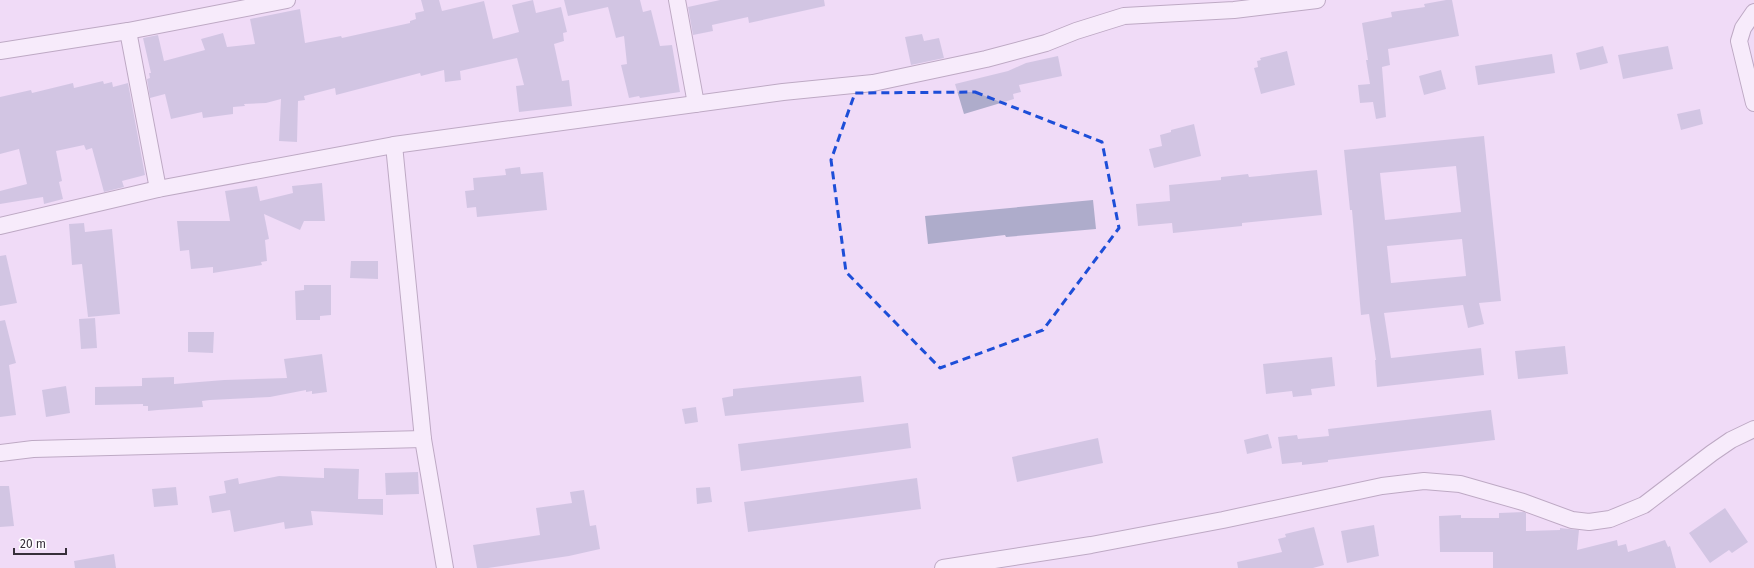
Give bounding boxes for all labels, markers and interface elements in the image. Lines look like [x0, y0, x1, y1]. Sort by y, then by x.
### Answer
scale bar [14, 530, 66, 556]
text: 20 m [20, 537, 46, 551]

